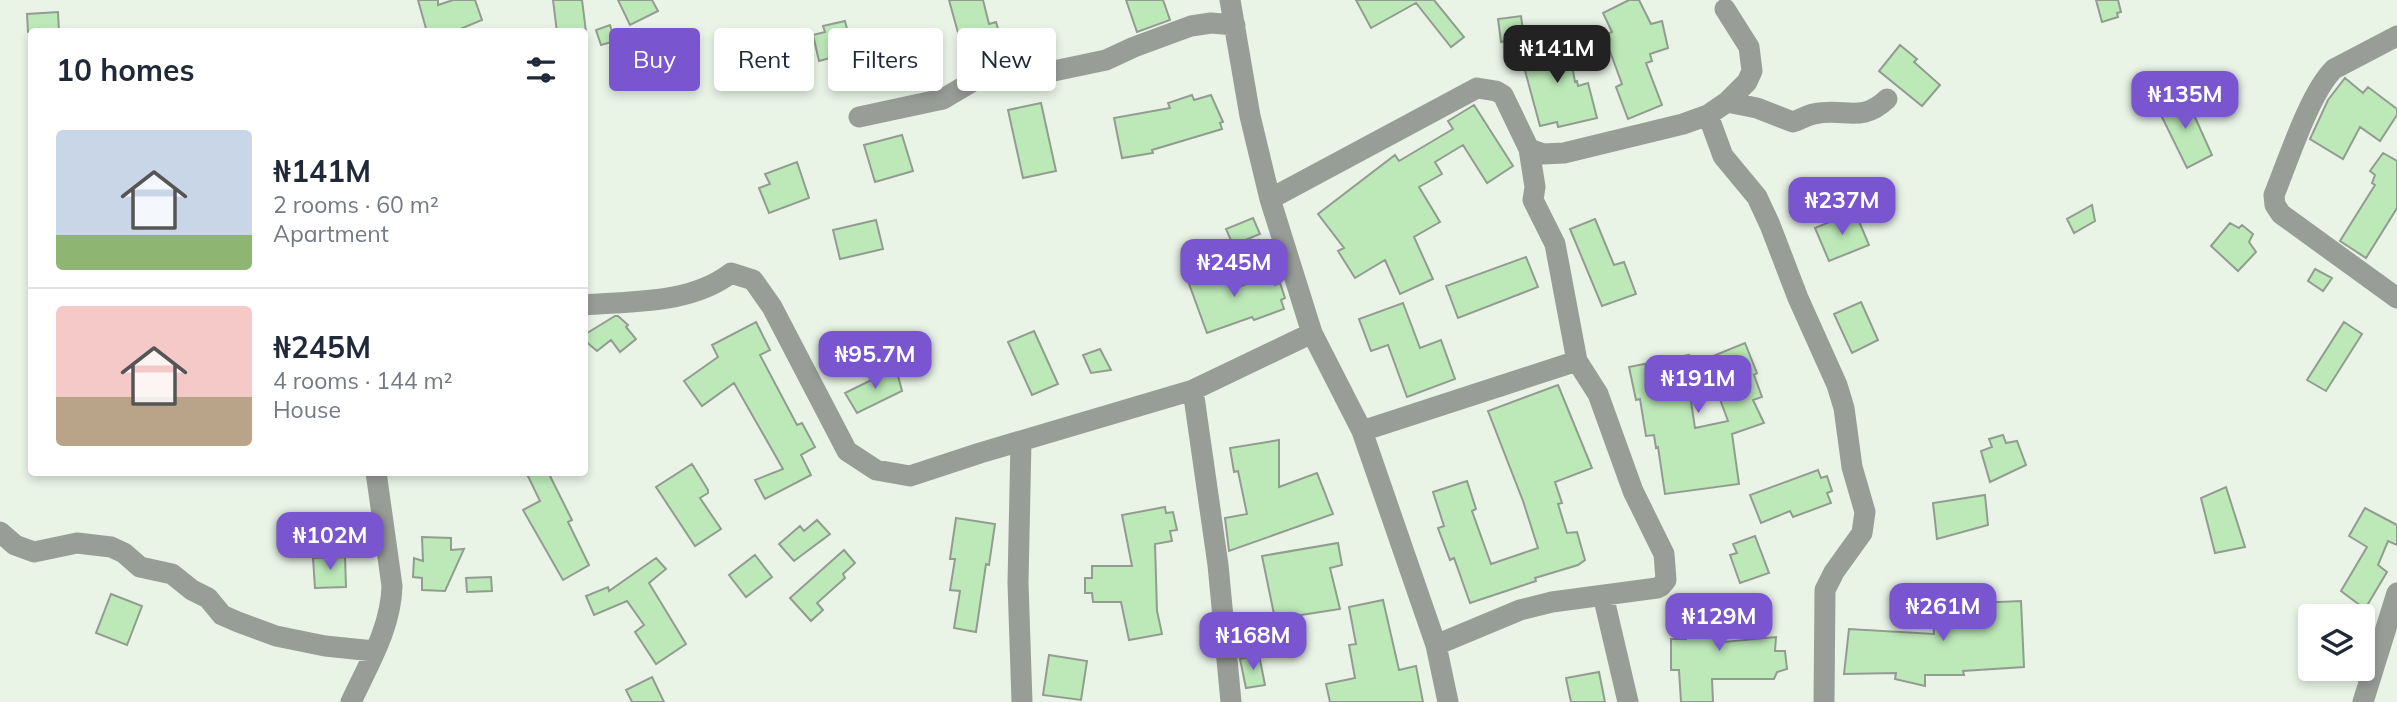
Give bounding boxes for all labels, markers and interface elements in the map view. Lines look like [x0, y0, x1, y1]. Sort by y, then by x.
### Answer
pin: ₦141M [1508, 25, 1606, 85]
chip: Buy [609, 28, 700, 91]
chip: Rent [714, 28, 814, 91]
chip: Filters [828, 28, 943, 91]
chip: New [957, 28, 1056, 91]
text: ₦141M [1519, 33, 1595, 62]
text: 10 homes [56, 51, 195, 89]
icon: filters [522, 51, 560, 89]
pin: ₦135M [2136, 72, 2234, 131]
text: ₦135M [2147, 79, 2223, 108]
text: ₦141M [273, 152, 371, 190]
icon: home [112, 158, 196, 242]
pin: ₦237M [1793, 177, 1891, 237]
text: ₦237M [1804, 185, 1880, 214]
text: 2 rooms · 60 m² [273, 190, 439, 219]
text: Apartment [273, 219, 389, 248]
pin: ₦245M [1185, 240, 1283, 299]
text: ₦245M [1196, 247, 1272, 276]
text: ₦245M [273, 328, 371, 366]
pin: ₦95.7M [818, 332, 932, 391]
icon: home [112, 334, 196, 418]
text: ₦95.7M [835, 339, 915, 368]
pin: ₦191M [1649, 356, 1747, 415]
text: ₦191M [1660, 363, 1736, 392]
text: 4 rooms · 144 m² [273, 366, 453, 395]
text: House [273, 395, 341, 424]
pin: ₦102M [281, 512, 379, 572]
text: ₦102M [292, 520, 368, 549]
pin: ₦261M [1894, 584, 1992, 643]
text: ₦261M [1905, 591, 1981, 620]
pin: ₦129M [1670, 594, 1768, 653]
text: ₦129M [1681, 601, 1757, 630]
map controls [2298, 604, 2375, 681]
button: layers [2298, 604, 2375, 681]
pin: ₦168M [1204, 612, 1302, 672]
text: ₦168M [1215, 620, 1291, 649]

